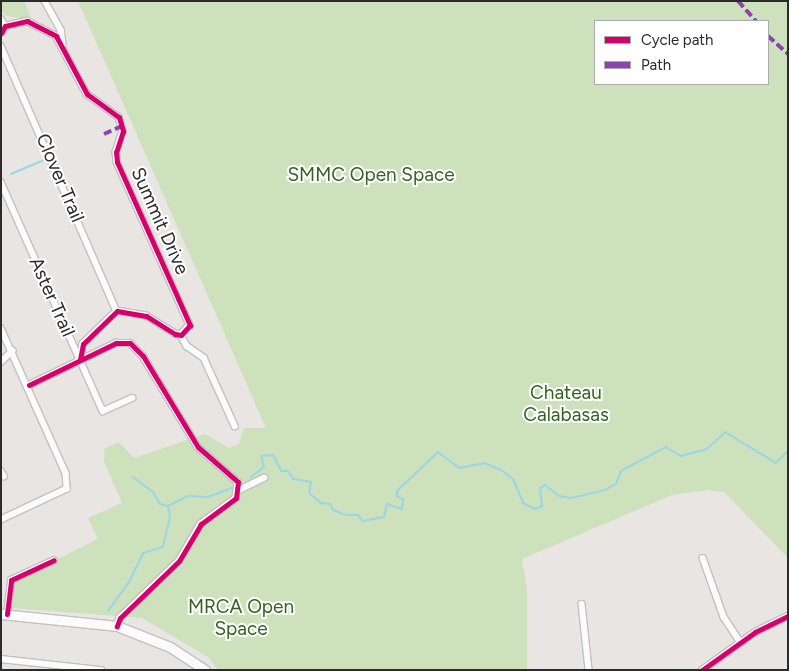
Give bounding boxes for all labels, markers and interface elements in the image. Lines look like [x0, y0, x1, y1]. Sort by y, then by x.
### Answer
legend [594, 20, 769, 85]
text: Cycle path [641, 31, 713, 49]
text: Path [641, 56, 671, 74]
street label: Clover Trail [31, 130, 89, 226]
street label: Summit Drive [126, 164, 194, 278]
park label: SMMC Open Space [287, 164, 455, 186]
street label: Aster Trail [24, 254, 80, 340]
park label: Chateau Calabasas [523, 382, 609, 426]
park label: MRCA Open Space [188, 596, 294, 640]

